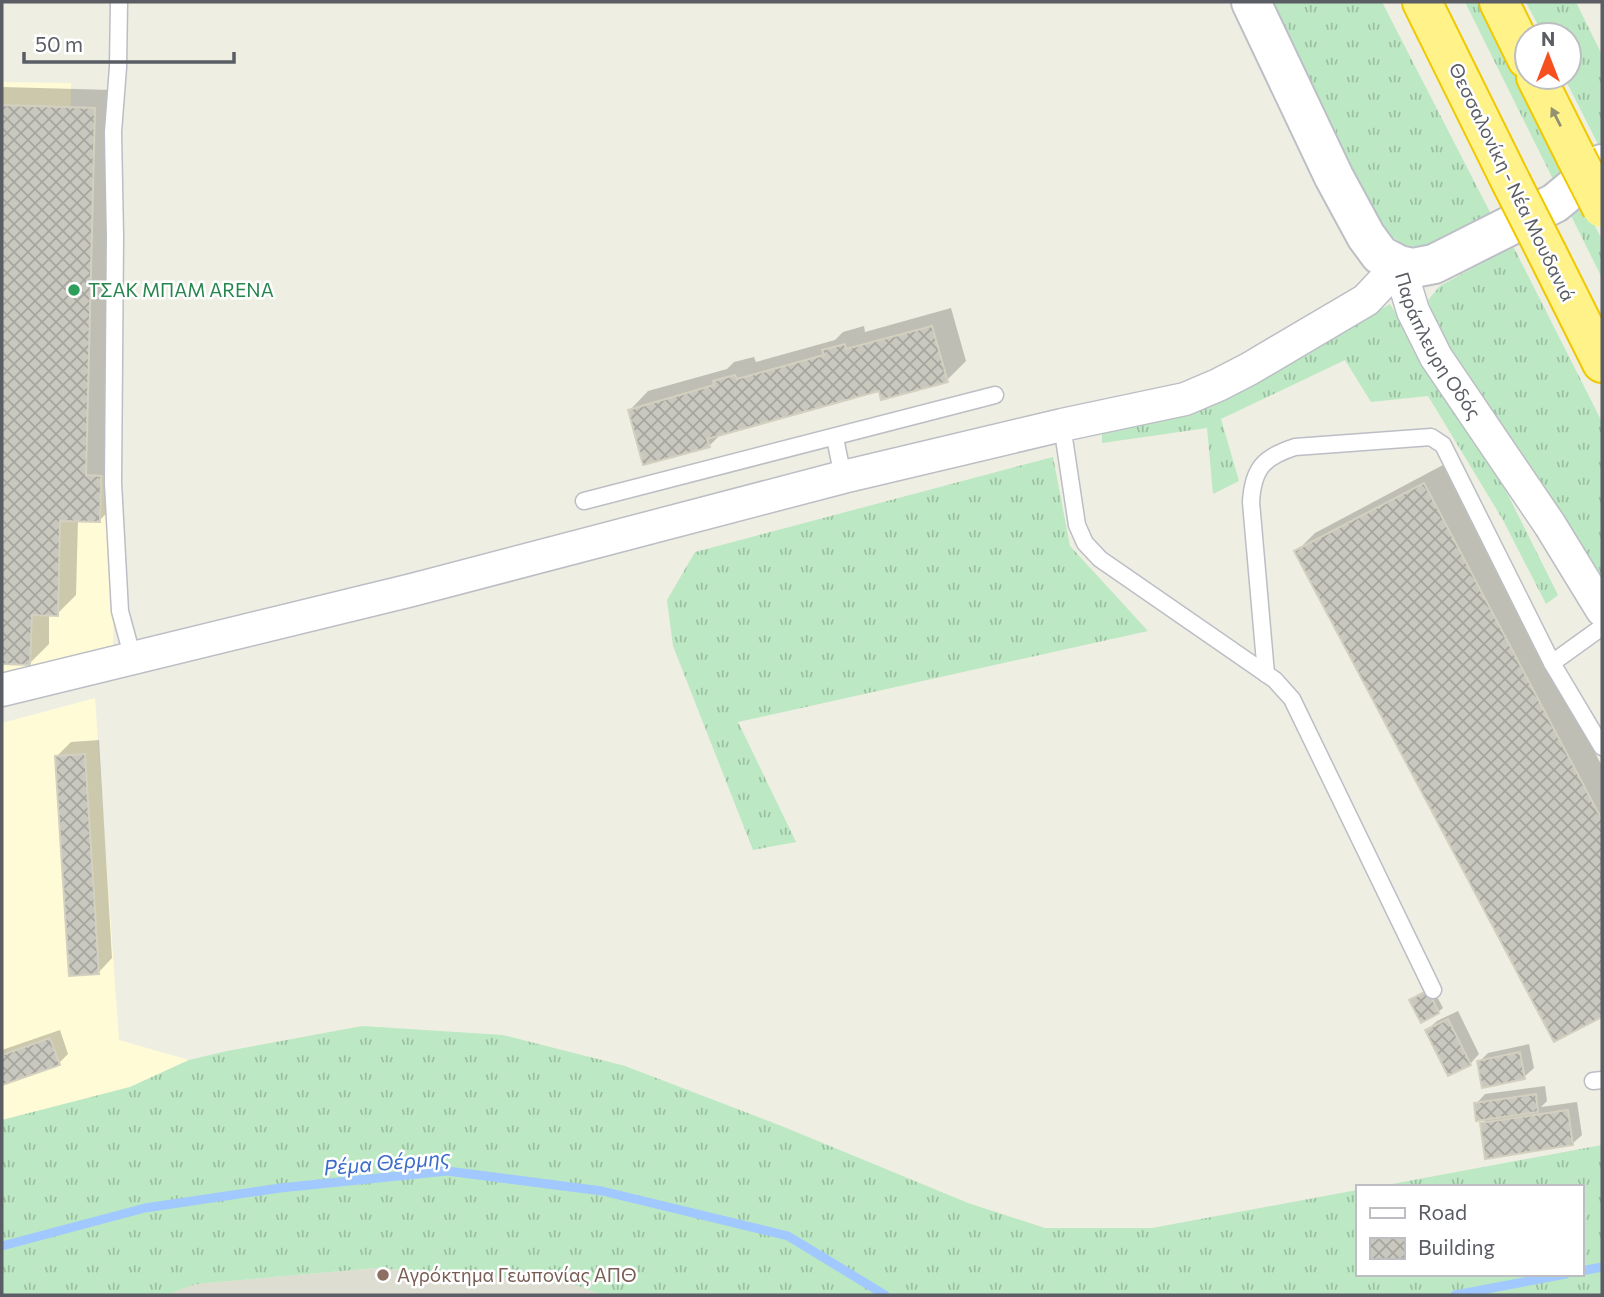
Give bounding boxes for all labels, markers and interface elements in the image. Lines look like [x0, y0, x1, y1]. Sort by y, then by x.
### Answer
scale bar [24, 21, 234, 65]
north arrow [1513, 21, 1583, 91]
text: N [1541, 27, 1555, 50]
text: 50 m [35, 31, 83, 56]
street label: Θεσσαλονίκη - Νέα Μουδανιά [1445, 59, 1580, 305]
one-way arrow [1551, 107, 1562, 127]
street label: Παράπλευρη Οδός [1391, 269, 1487, 423]
place label: ΤΣΑΚ ΜΠΑΜ ARENA [88, 278, 274, 301]
marker: ΤΣΑΚ ΜΠΑΜ ARENA [66, 282, 82, 298]
water label: Ρέμα Θέρμης [323, 1143, 452, 1179]
legend [1356, 1185, 1583, 1276]
text: Road [1418, 1199, 1467, 1224]
text: Building [1418, 1234, 1495, 1259]
place label: Αγρόκτημα Γεωπονίας ΑΠΘ [397, 1263, 637, 1286]
marker: Αγρόκτημα Γεωπονίας ΑΠΘ [375, 1267, 391, 1283]

